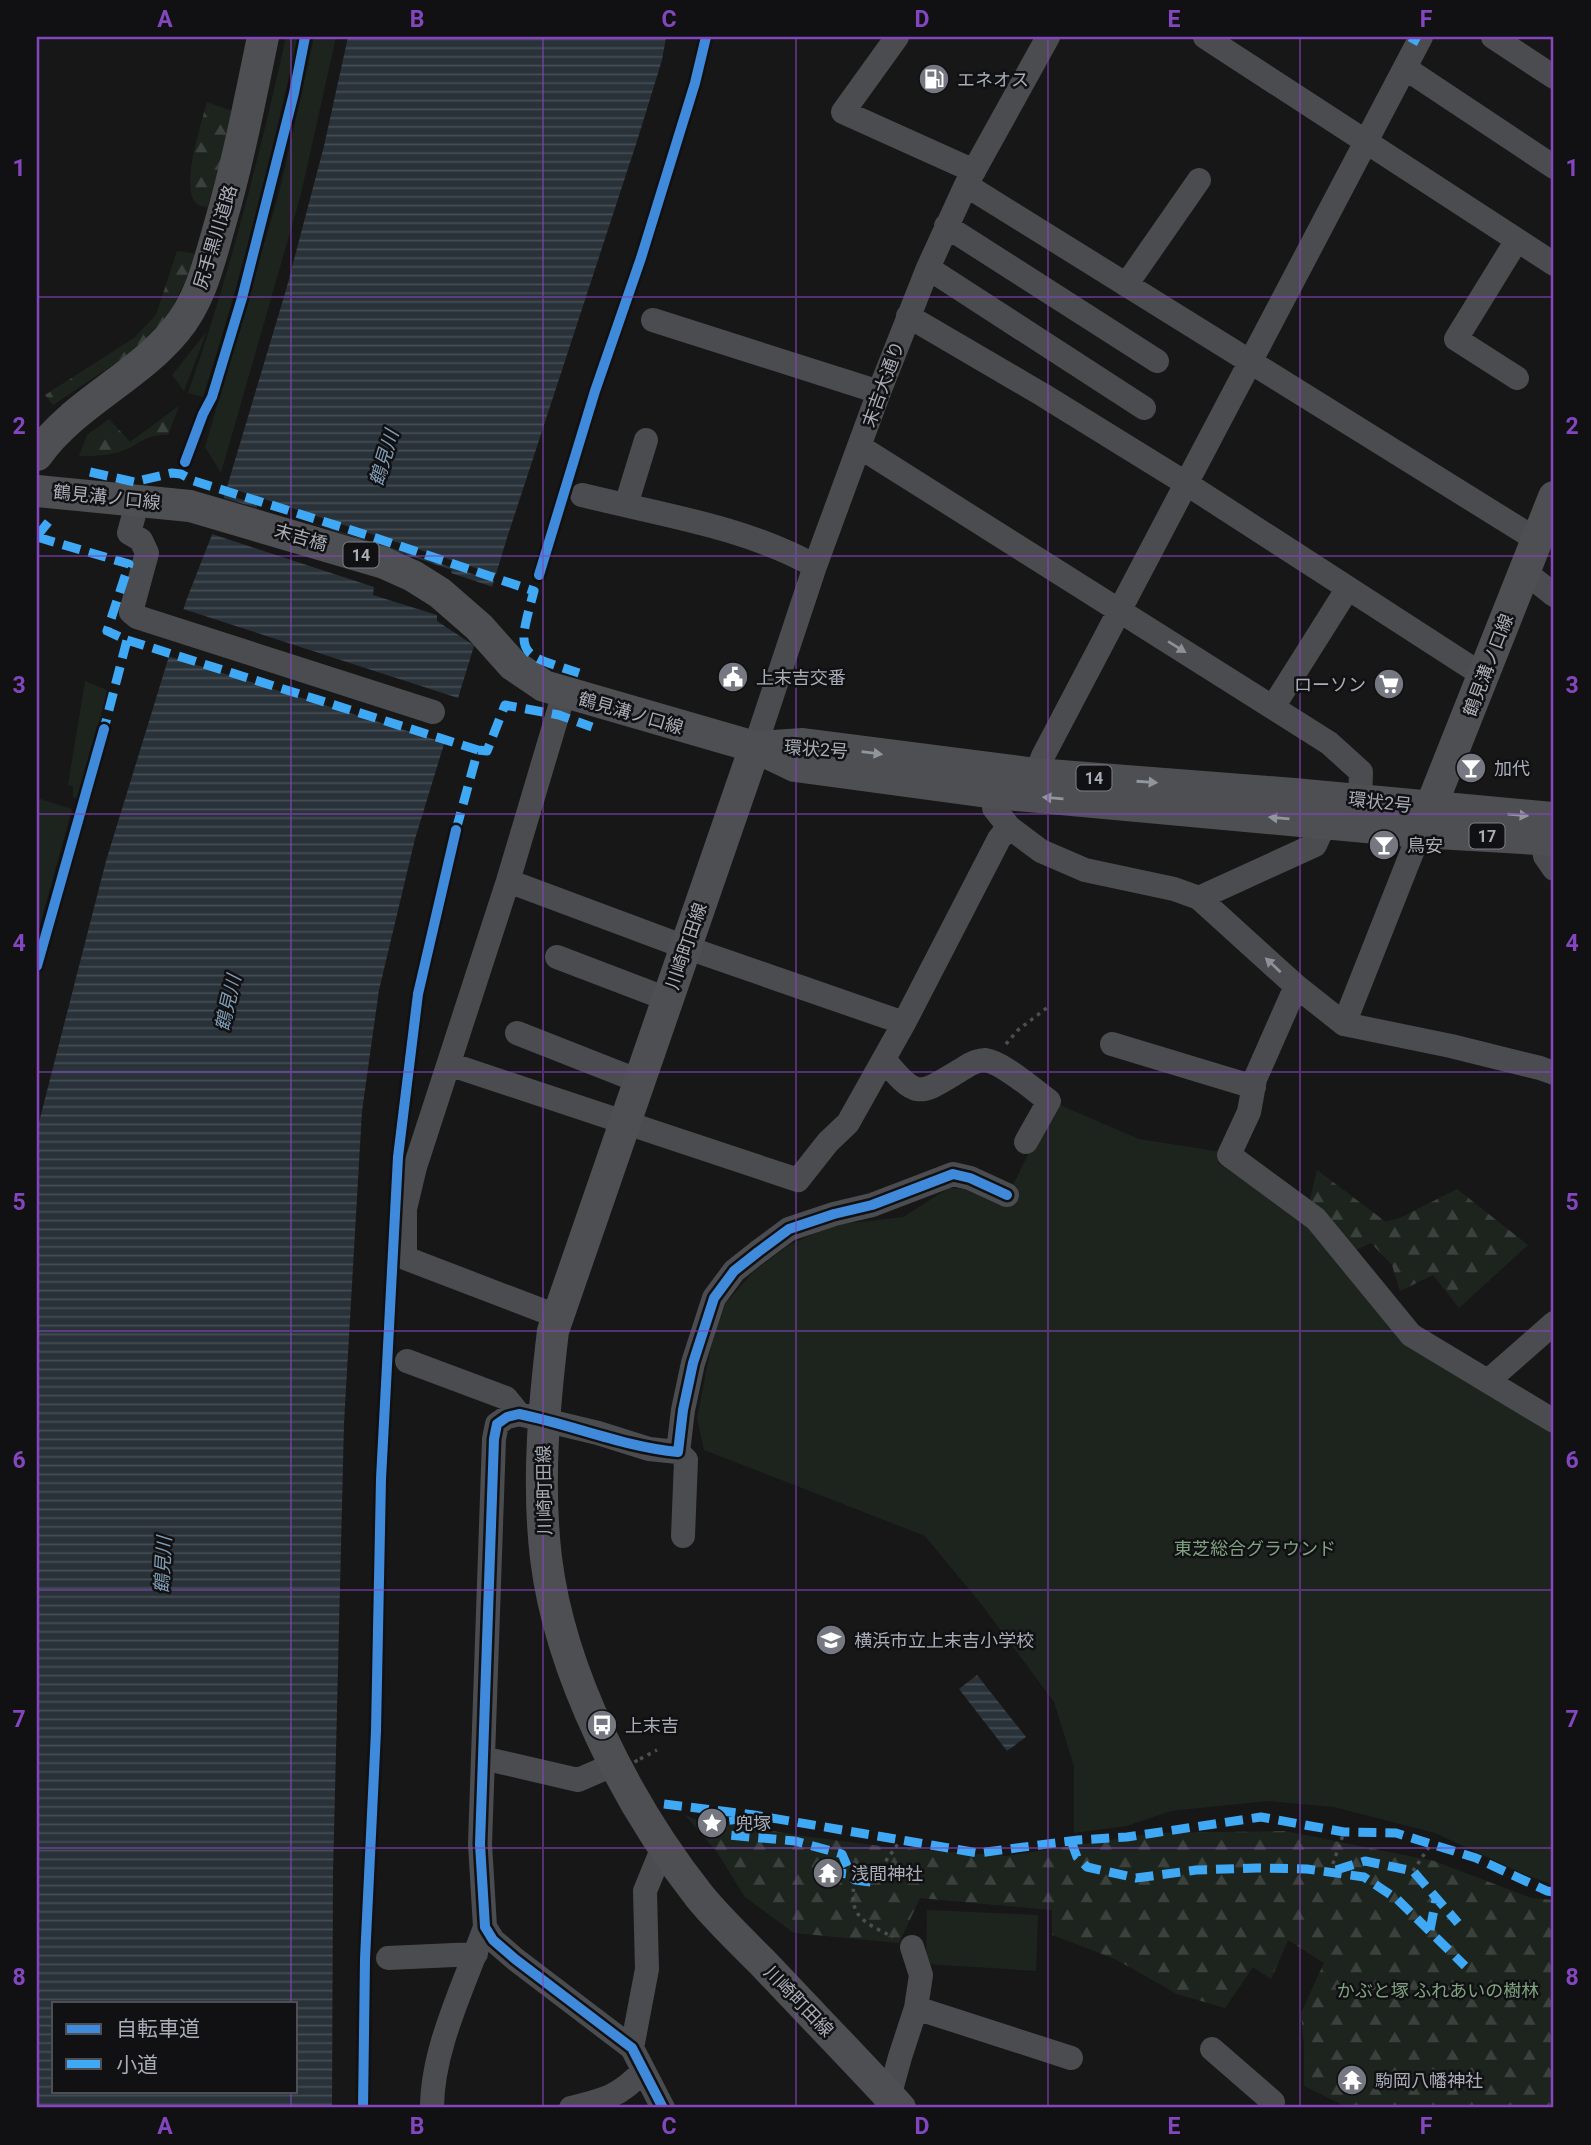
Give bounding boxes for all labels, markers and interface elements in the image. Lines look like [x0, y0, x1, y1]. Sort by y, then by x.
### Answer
text: A [157, 6, 173, 33]
text: B [410, 6, 424, 33]
text: C [661, 6, 677, 33]
text: D [915, 6, 929, 33]
text: E [1168, 6, 1181, 33]
text: F [1420, 6, 1433, 33]
fuel station icon: エネオス [917, 62, 951, 96]
place label: エネオス [957, 69, 1029, 90]
text: 1 [12, 155, 26, 182]
text: 1 [1565, 155, 1579, 182]
street label: 尻手黒川道路 [189, 182, 241, 292]
street label: 末吉大通り [858, 338, 908, 430]
text: 2 [12, 413, 26, 440]
text: 2 [1565, 413, 1579, 440]
water label: 鶴見川 [365, 425, 404, 489]
street label: 鶴見溝ノ口線 [52, 481, 162, 513]
street label: 末吉橋 [272, 519, 330, 555]
road number: 14 [344, 542, 378, 568]
street label: 鶴見溝ノ口線 [1459, 611, 1517, 719]
one-way arrow [1168, 640, 1187, 653]
public building icon: 上末吉交番 [716, 660, 750, 694]
place label: 上末吉交番 [756, 667, 846, 688]
supermarket icon: ローソン [1372, 667, 1406, 701]
text: 3 [12, 672, 26, 699]
text: 3 [1565, 672, 1579, 699]
place label: ローソン [1294, 674, 1366, 695]
street label: 鶴見溝ノ口線 [576, 688, 686, 738]
street label: 環状2号 [783, 736, 849, 762]
one-way arrow [861, 747, 883, 758]
bar icon: 加代 [1454, 751, 1488, 785]
place label: 加代 [1494, 758, 1530, 779]
road number: 14 [1076, 765, 1112, 790]
one-way arrow [1136, 777, 1158, 788]
street label: 環状2号 [1347, 788, 1413, 816]
one-way arrow [1041, 792, 1063, 803]
one-way arrow [1507, 810, 1529, 821]
one-way arrow [1268, 813, 1290, 824]
road number: 17 [1470, 824, 1504, 848]
bar icon: 鳥安 [1367, 828, 1401, 862]
place label: 鳥安 [1407, 835, 1443, 856]
street label: 川崎町田線 [661, 900, 711, 992]
text: 4 [12, 930, 26, 957]
text: 4 [1565, 930, 1579, 957]
one-way arrow [1264, 957, 1282, 973]
water label: 鶴見川 [210, 971, 246, 1033]
text: 5 [12, 1189, 26, 1216]
text: 5 [1565, 1189, 1579, 1216]
street label: 川崎町田線 [533, 1445, 555, 1535]
text: 6 [12, 1447, 26, 1474]
text: 6 [1565, 1447, 1579, 1474]
water label: 鶴見川 [150, 1534, 176, 1594]
park label: 東芝総合グラウンド [1174, 1538, 1336, 1559]
school or university icon: 横浜市立上末吉小学校 [814, 1623, 848, 1657]
place label: 横浜市立上末吉小学校 [854, 1630, 1034, 1651]
text: 7 [12, 1706, 26, 1733]
text: 7 [1565, 1706, 1579, 1733]
bus stop icon: 上末吉 [585, 1708, 619, 1742]
place label: 上末吉 [625, 1715, 679, 1736]
place icon: 兜塚 [695, 1806, 729, 1840]
place label: 兜塚 [735, 1813, 771, 1834]
temple icon: 浅間神社 [811, 1856, 845, 1890]
place label: 浅間神社 [851, 1863, 923, 1884]
street label: 川崎町田線 [760, 1961, 838, 2041]
text: 8 [12, 1964, 26, 1991]
text: 8 [1565, 1964, 1579, 1991]
park label: かぶと塚 ふれあいの樹林 [1337, 1980, 1539, 2001]
legend [52, 2002, 298, 2092]
text: 自転車道 [116, 2017, 200, 2041]
text: 小道 [116, 2053, 158, 2077]
temple icon: 駒岡八幡神社 [1335, 2063, 1369, 2097]
place label: 駒岡八幡神社 [1375, 2070, 1483, 2091]
text: A [157, 2113, 173, 2140]
text: B [410, 2113, 424, 2140]
text: C [661, 2113, 677, 2140]
text: D [915, 2113, 929, 2140]
text: E [1168, 2113, 1181, 2140]
text: F [1420, 2113, 1433, 2140]

